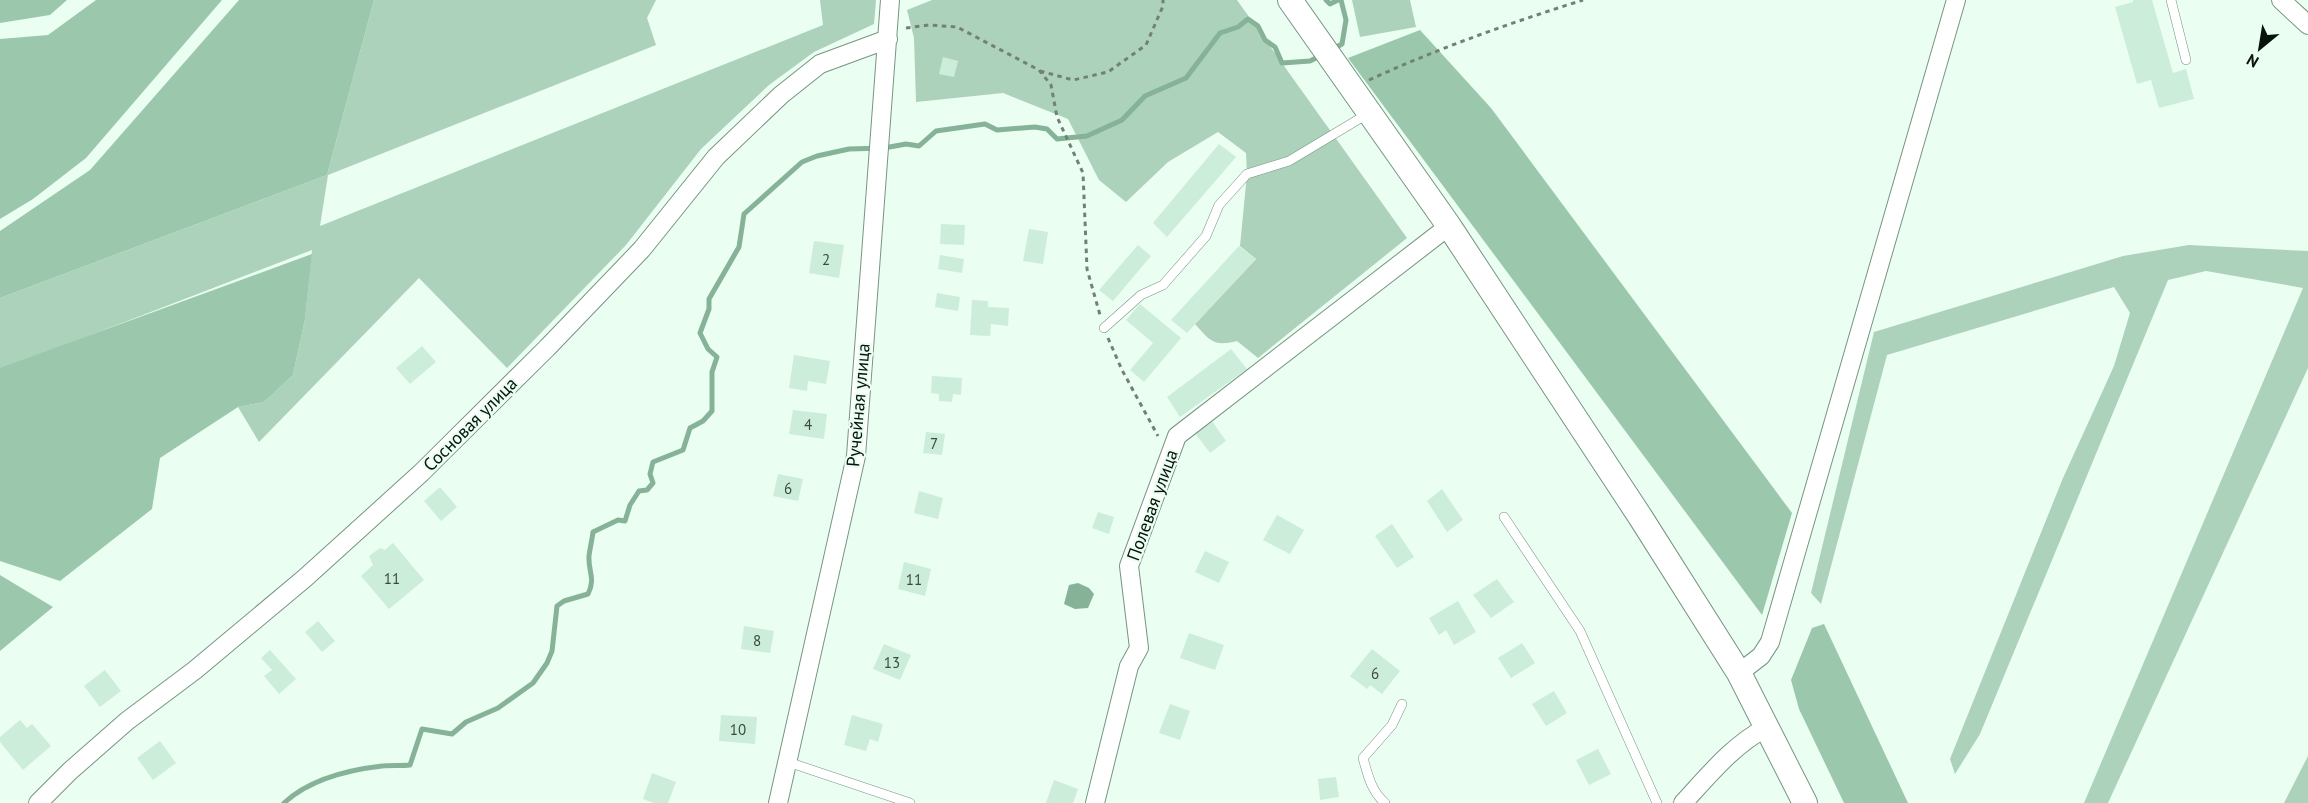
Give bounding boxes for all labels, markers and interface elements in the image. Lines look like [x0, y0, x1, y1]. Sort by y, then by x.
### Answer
north arrow [2230, 18, 2290, 78]
text: N [2243, 50, 2262, 72]
house number: 2 [822, 250, 830, 269]
street label: Ручейная улица [841, 342, 875, 468]
street label: Сосновая улица [418, 372, 522, 476]
house number: 4 [804, 415, 812, 434]
house number: 7 [930, 434, 938, 453]
street label: Полевая улица [1121, 446, 1183, 564]
house number: 6 [784, 479, 792, 498]
house number: 11 [384, 569, 400, 588]
house number: 11 [906, 570, 922, 589]
house number: 8 [753, 631, 761, 650]
house number: 13 [884, 653, 900, 672]
house number: 6 [1371, 664, 1379, 683]
house number: 10 [730, 720, 746, 739]

